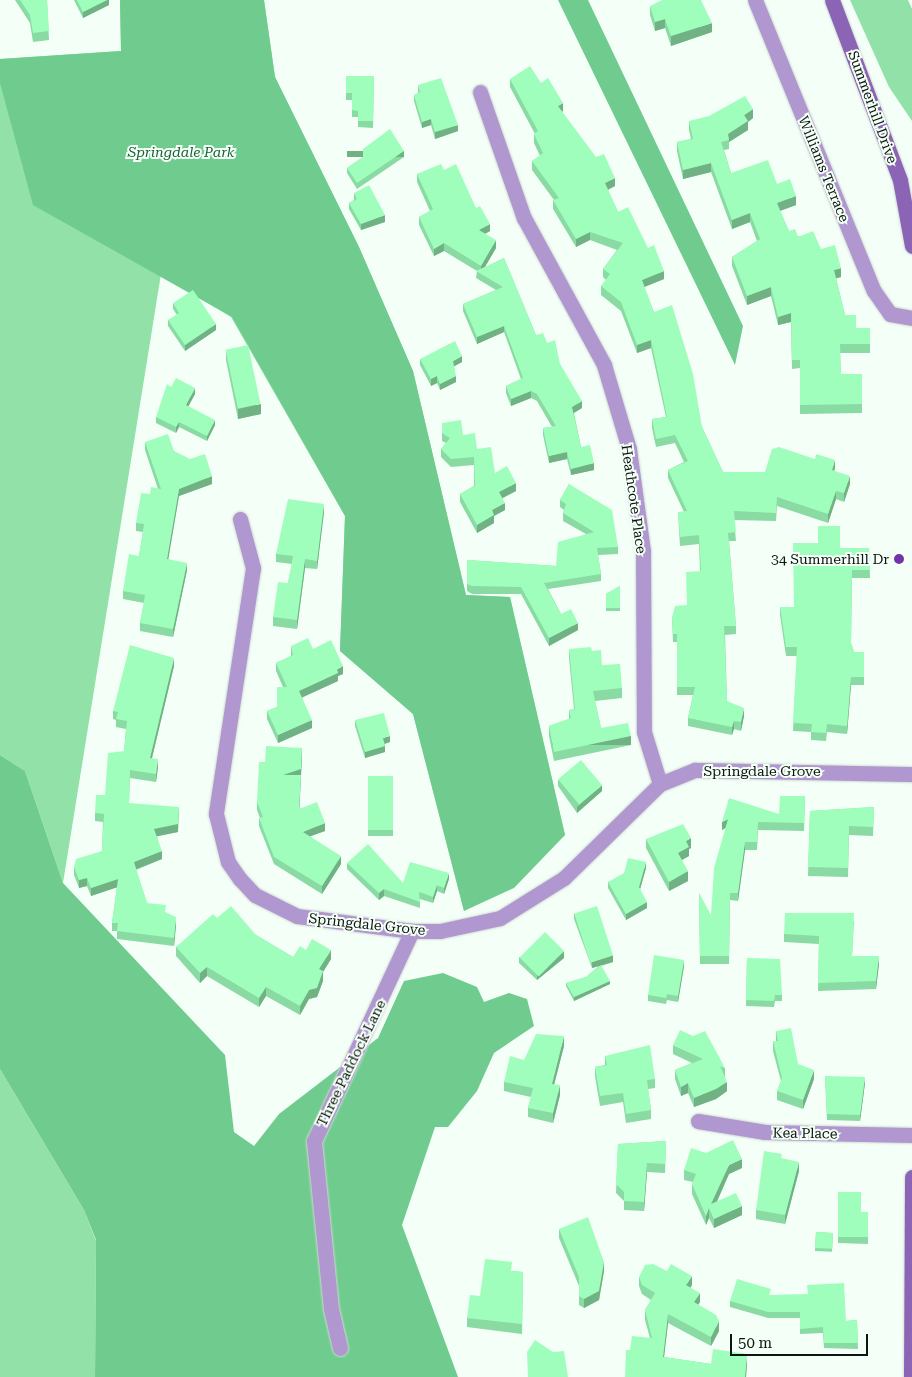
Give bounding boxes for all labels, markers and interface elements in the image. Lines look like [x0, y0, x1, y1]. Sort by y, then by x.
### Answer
street label: Summerhill Drive [845, 48, 901, 166]
street label: Williams Terrace [795, 114, 853, 224]
park label: Springdale Park [128, 144, 234, 160]
street label: Heathcote Place [618, 443, 650, 555]
place label: 34 Summerhill Dr [771, 551, 889, 567]
marker: 34 Summerhill Dr [893, 553, 905, 565]
street label: Springdale Grove [703, 763, 821, 779]
street label: Springdale Grove [308, 910, 426, 938]
street label: Three Paddock Lane [313, 997, 389, 1129]
street label: Kea Place [772, 1124, 838, 1142]
scale bar [732, 1324, 870, 1356]
text: 50 m [738, 1334, 772, 1352]

